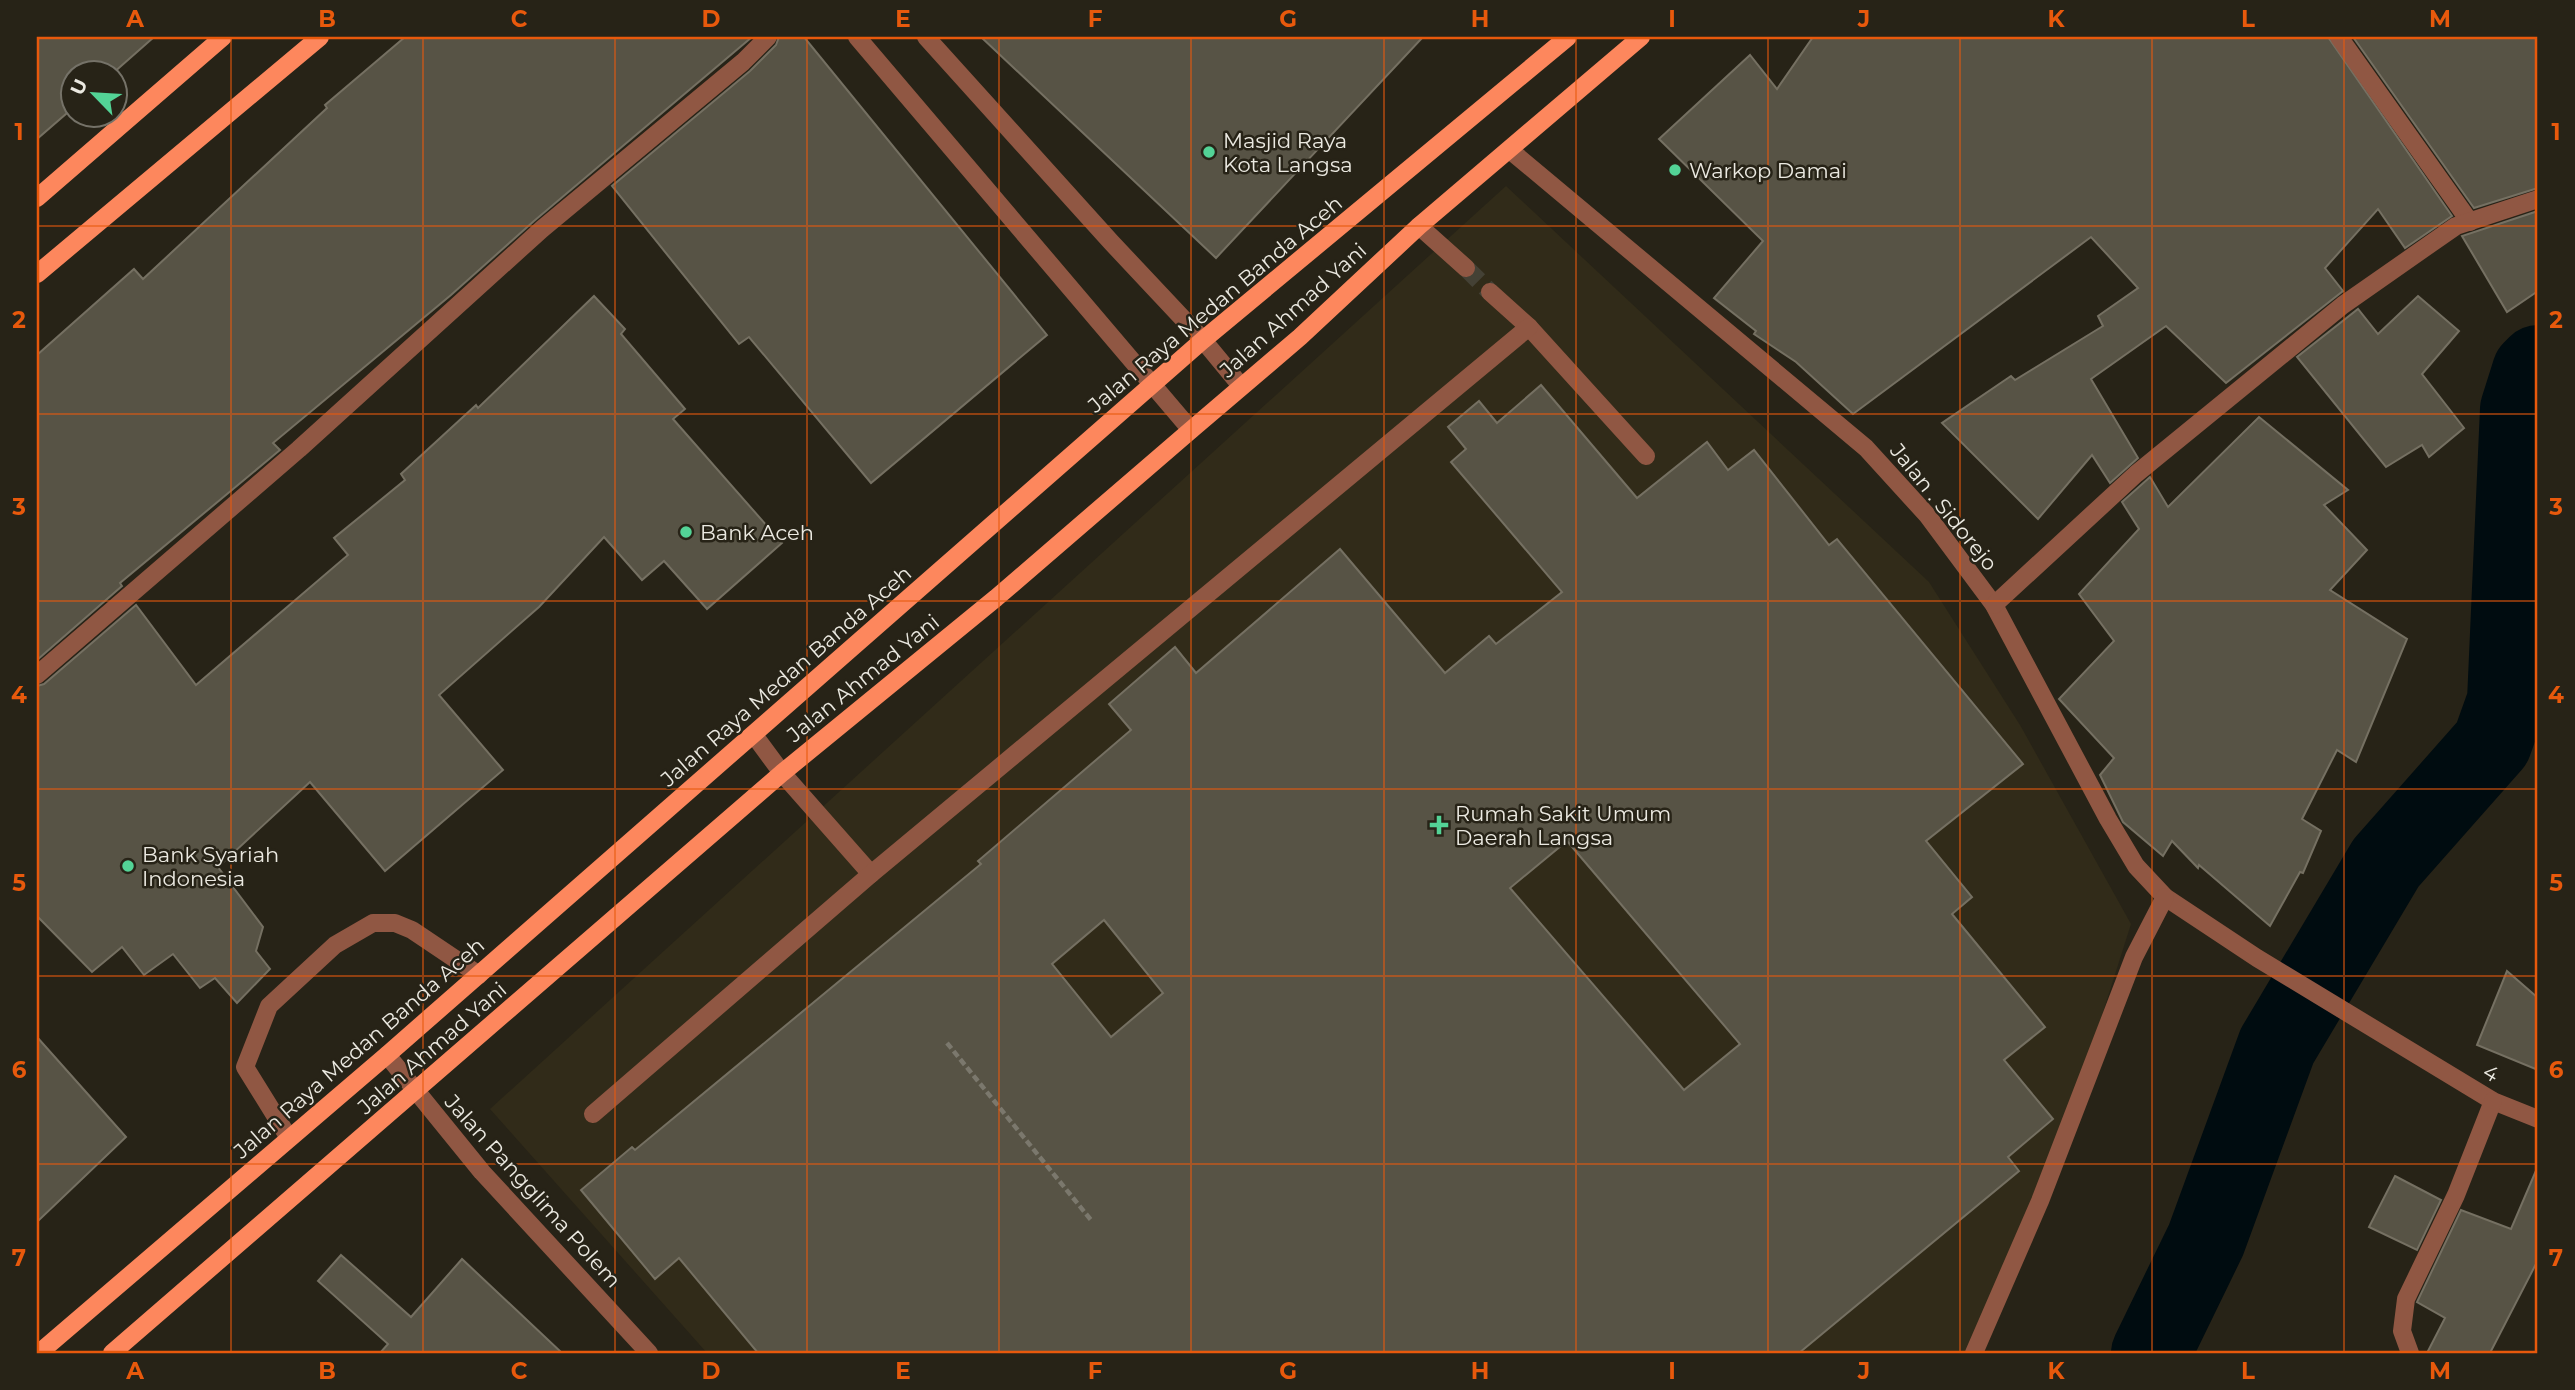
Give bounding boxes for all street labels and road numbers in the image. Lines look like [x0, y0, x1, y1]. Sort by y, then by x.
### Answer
street label: Jalan Raya Medan Banda Aceh [1082, 190, 1347, 418]
street label: Jalan Ahmad Yani [1214, 238, 1371, 383]
street label: Jalan . Sidorejo [1885, 438, 2003, 576]
street label: Jalan Raya Medan Banda Aceh [655, 560, 916, 792]
street label: Jalan Ahmad Yani [781, 609, 944, 748]
street label: Jalan Raya Medan Banda Aceh [228, 932, 489, 1164]
street label: Jalan Ahmad Yani [352, 977, 511, 1120]
street label: 4 [2479, 1059, 2503, 1087]
street label: Jalan Pangglima Polem [439, 1089, 626, 1293]

